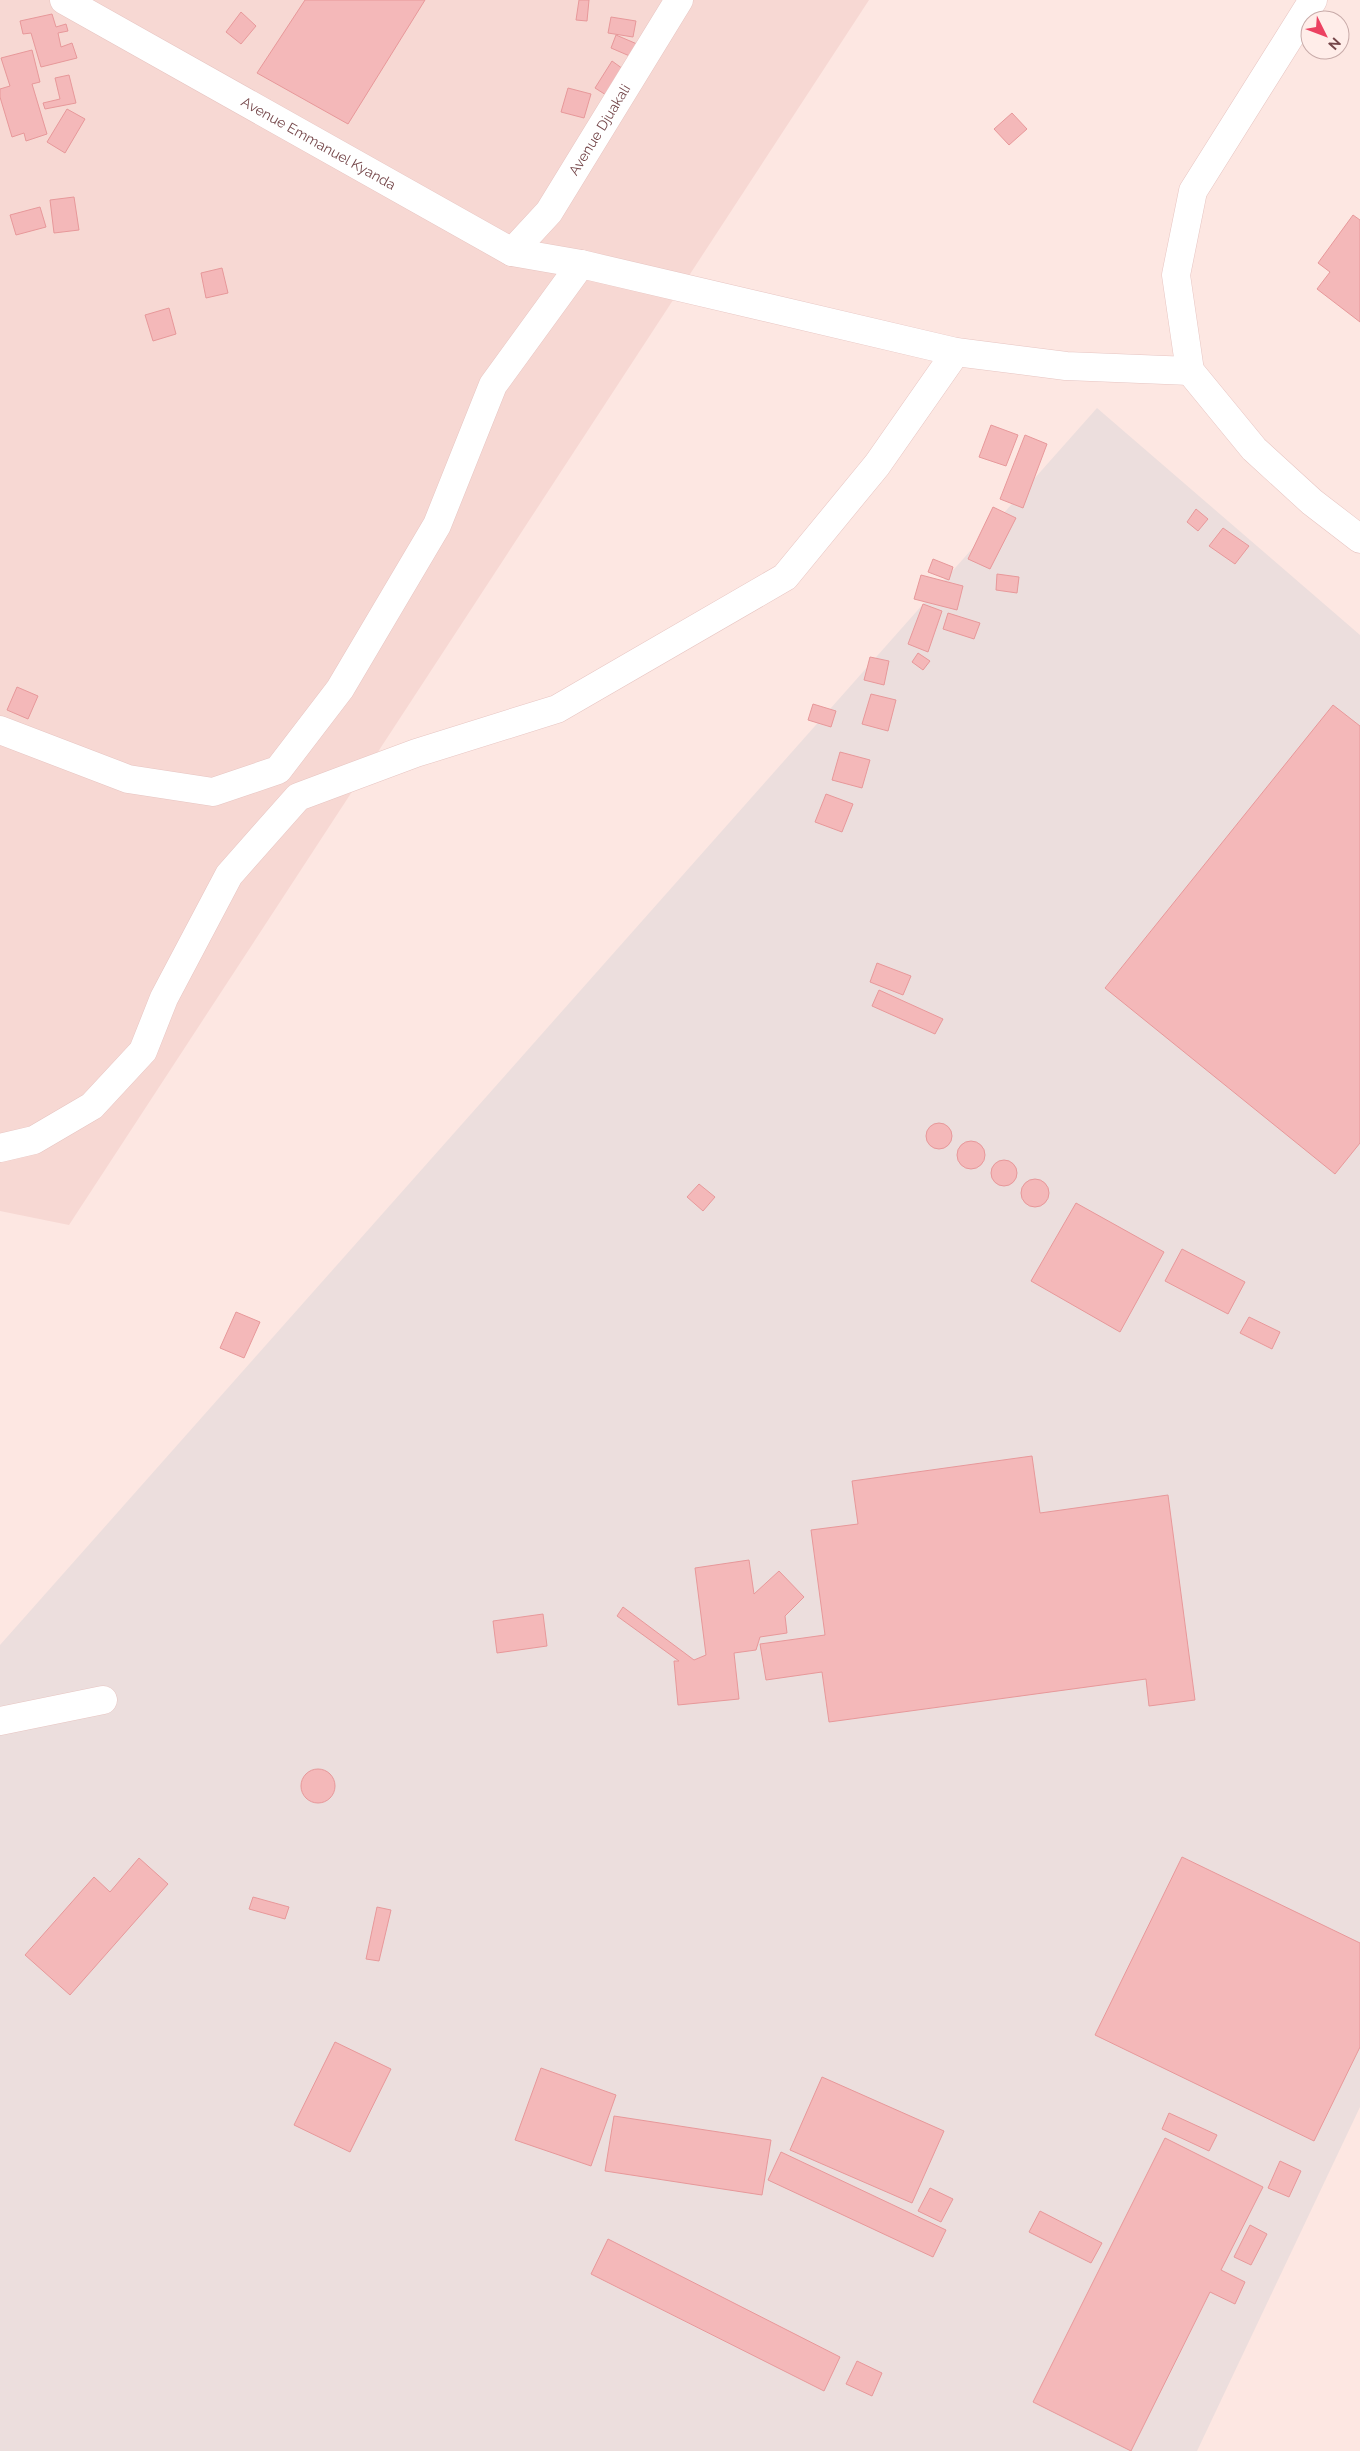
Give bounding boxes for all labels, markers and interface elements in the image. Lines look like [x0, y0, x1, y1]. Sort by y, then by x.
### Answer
north arrow [1300, 10, 1350, 60]
text: N [1325, 34, 1344, 53]
street label: Avenue Djuakali [565, 81, 633, 178]
street label: Avenue Emmanuel Kyanda [239, 93, 398, 193]

